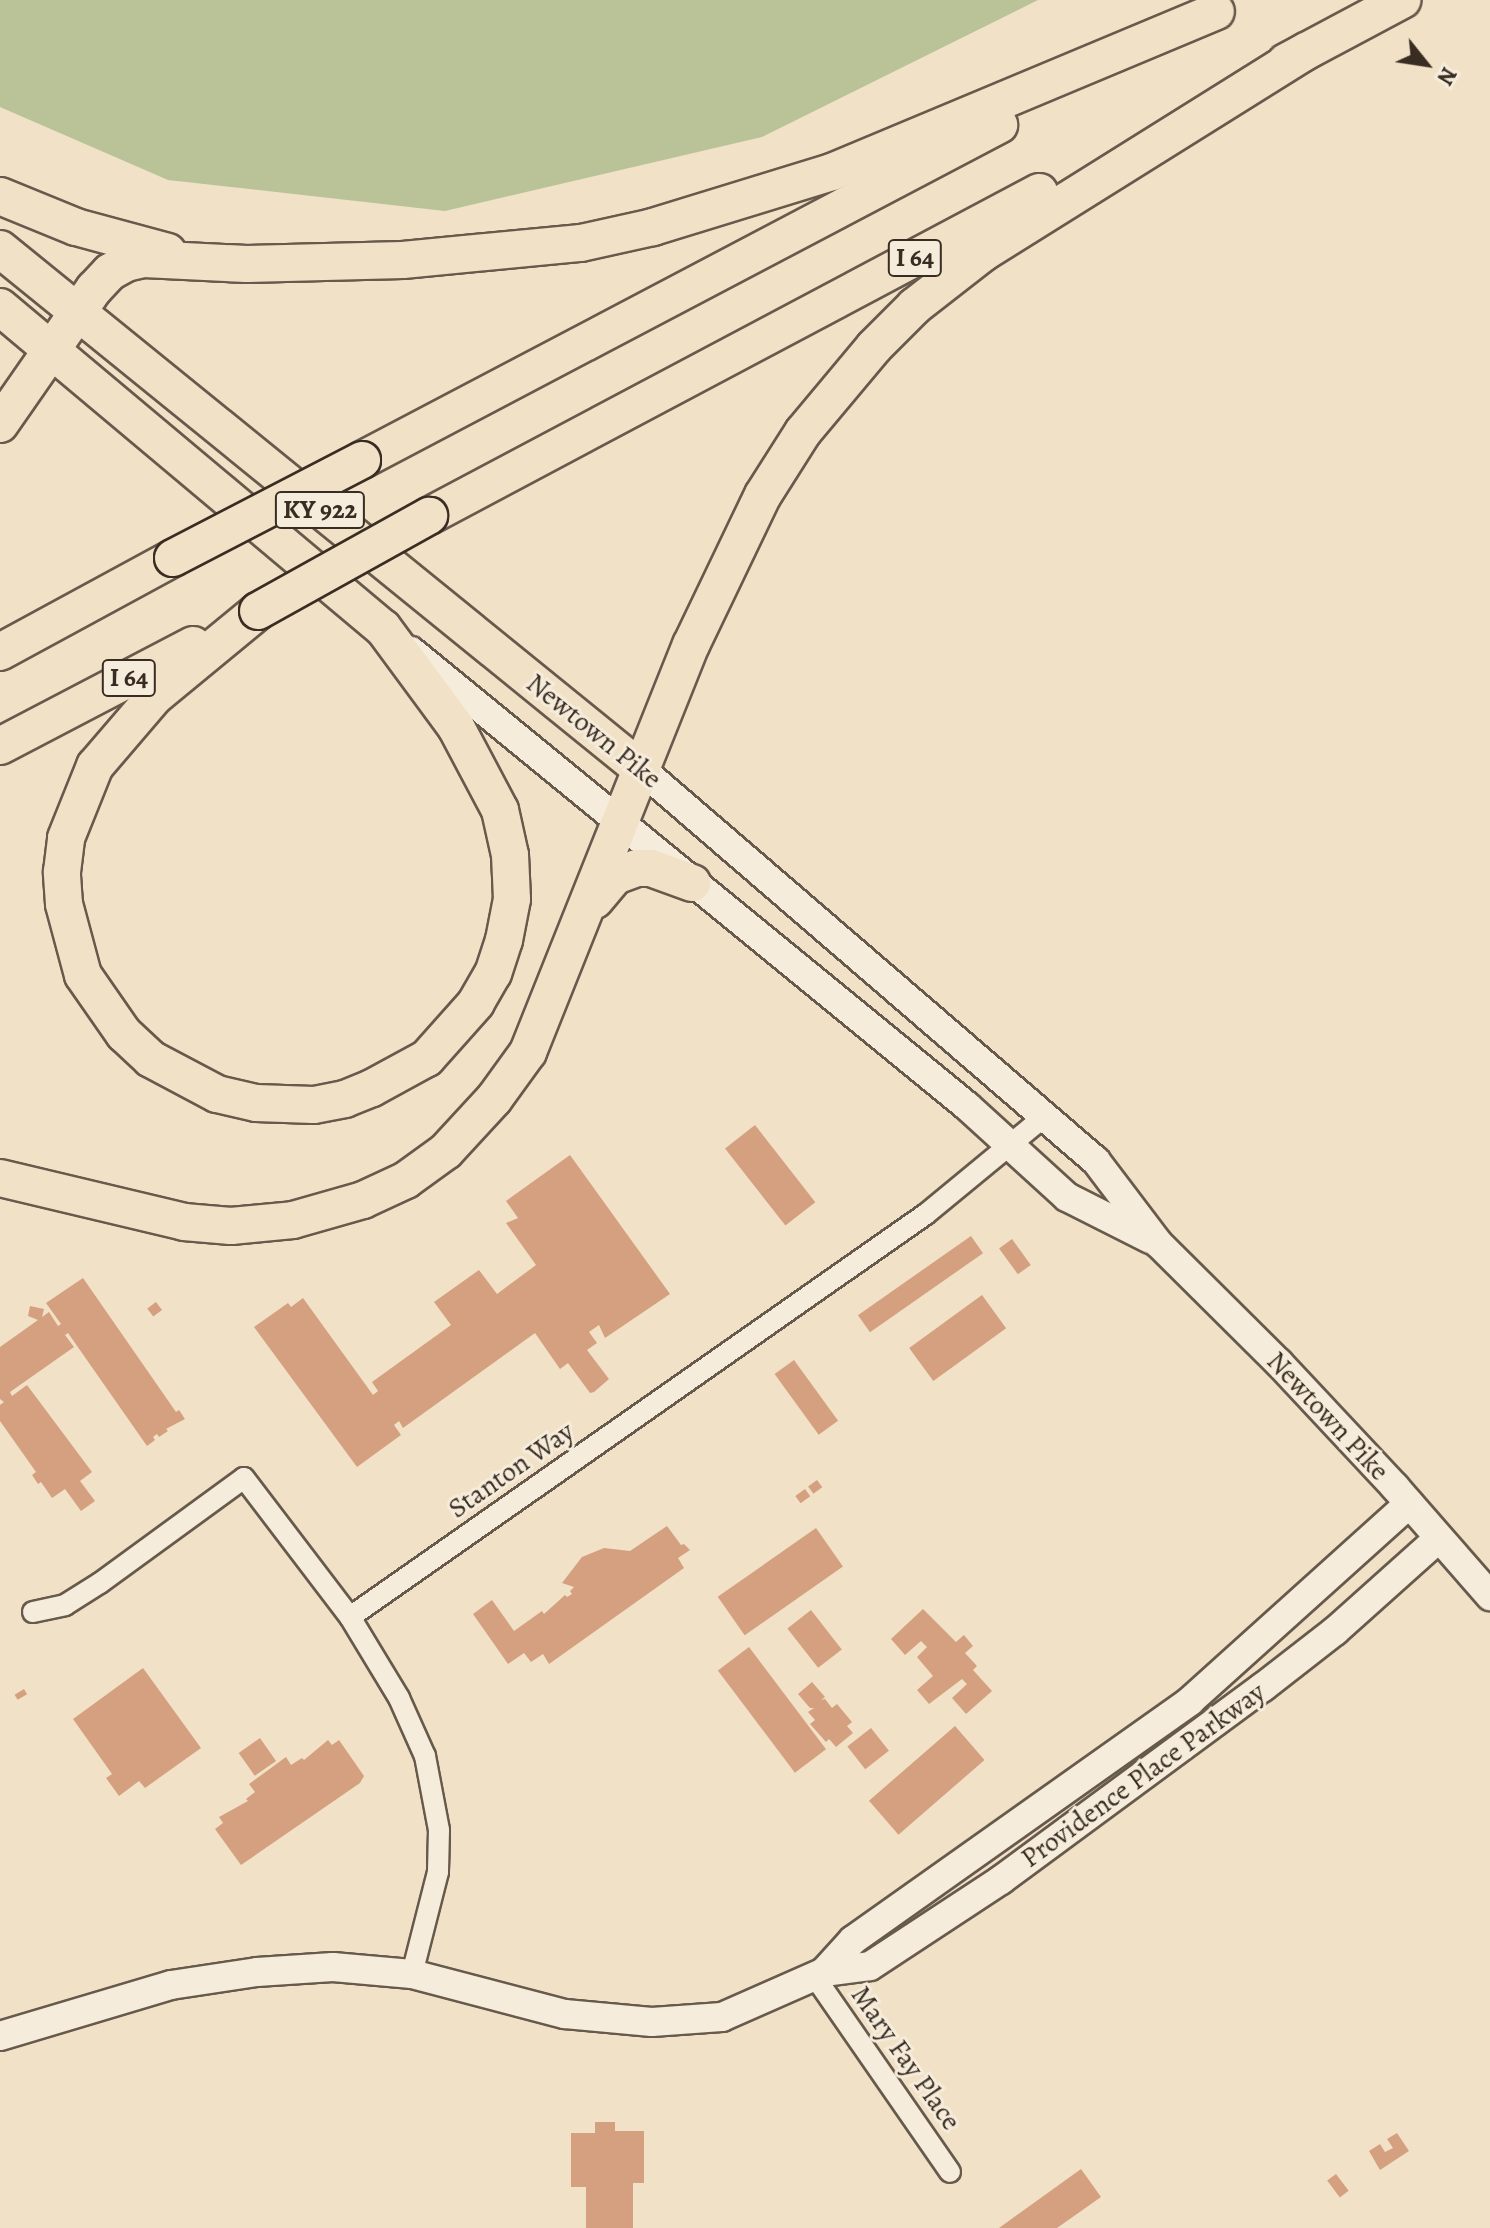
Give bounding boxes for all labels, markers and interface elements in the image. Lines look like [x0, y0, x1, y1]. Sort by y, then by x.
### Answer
north arrow [1386, 24, 1466, 104]
text: N [1430, 62, 1464, 90]
road number: I 64 [887, 236, 943, 280]
road number: KY 922 [274, 488, 366, 532]
road number: I 64 [101, 656, 157, 700]
street label: Newtown Pike [520, 666, 668, 796]
street label: Newtown Pike [1260, 1345, 1396, 1487]
street label: Stanton Way [442, 1415, 580, 1525]
street label: Providence Place Parkway [1014, 1675, 1272, 1875]
street label: Mary Fay Place [844, 1979, 968, 2137]

